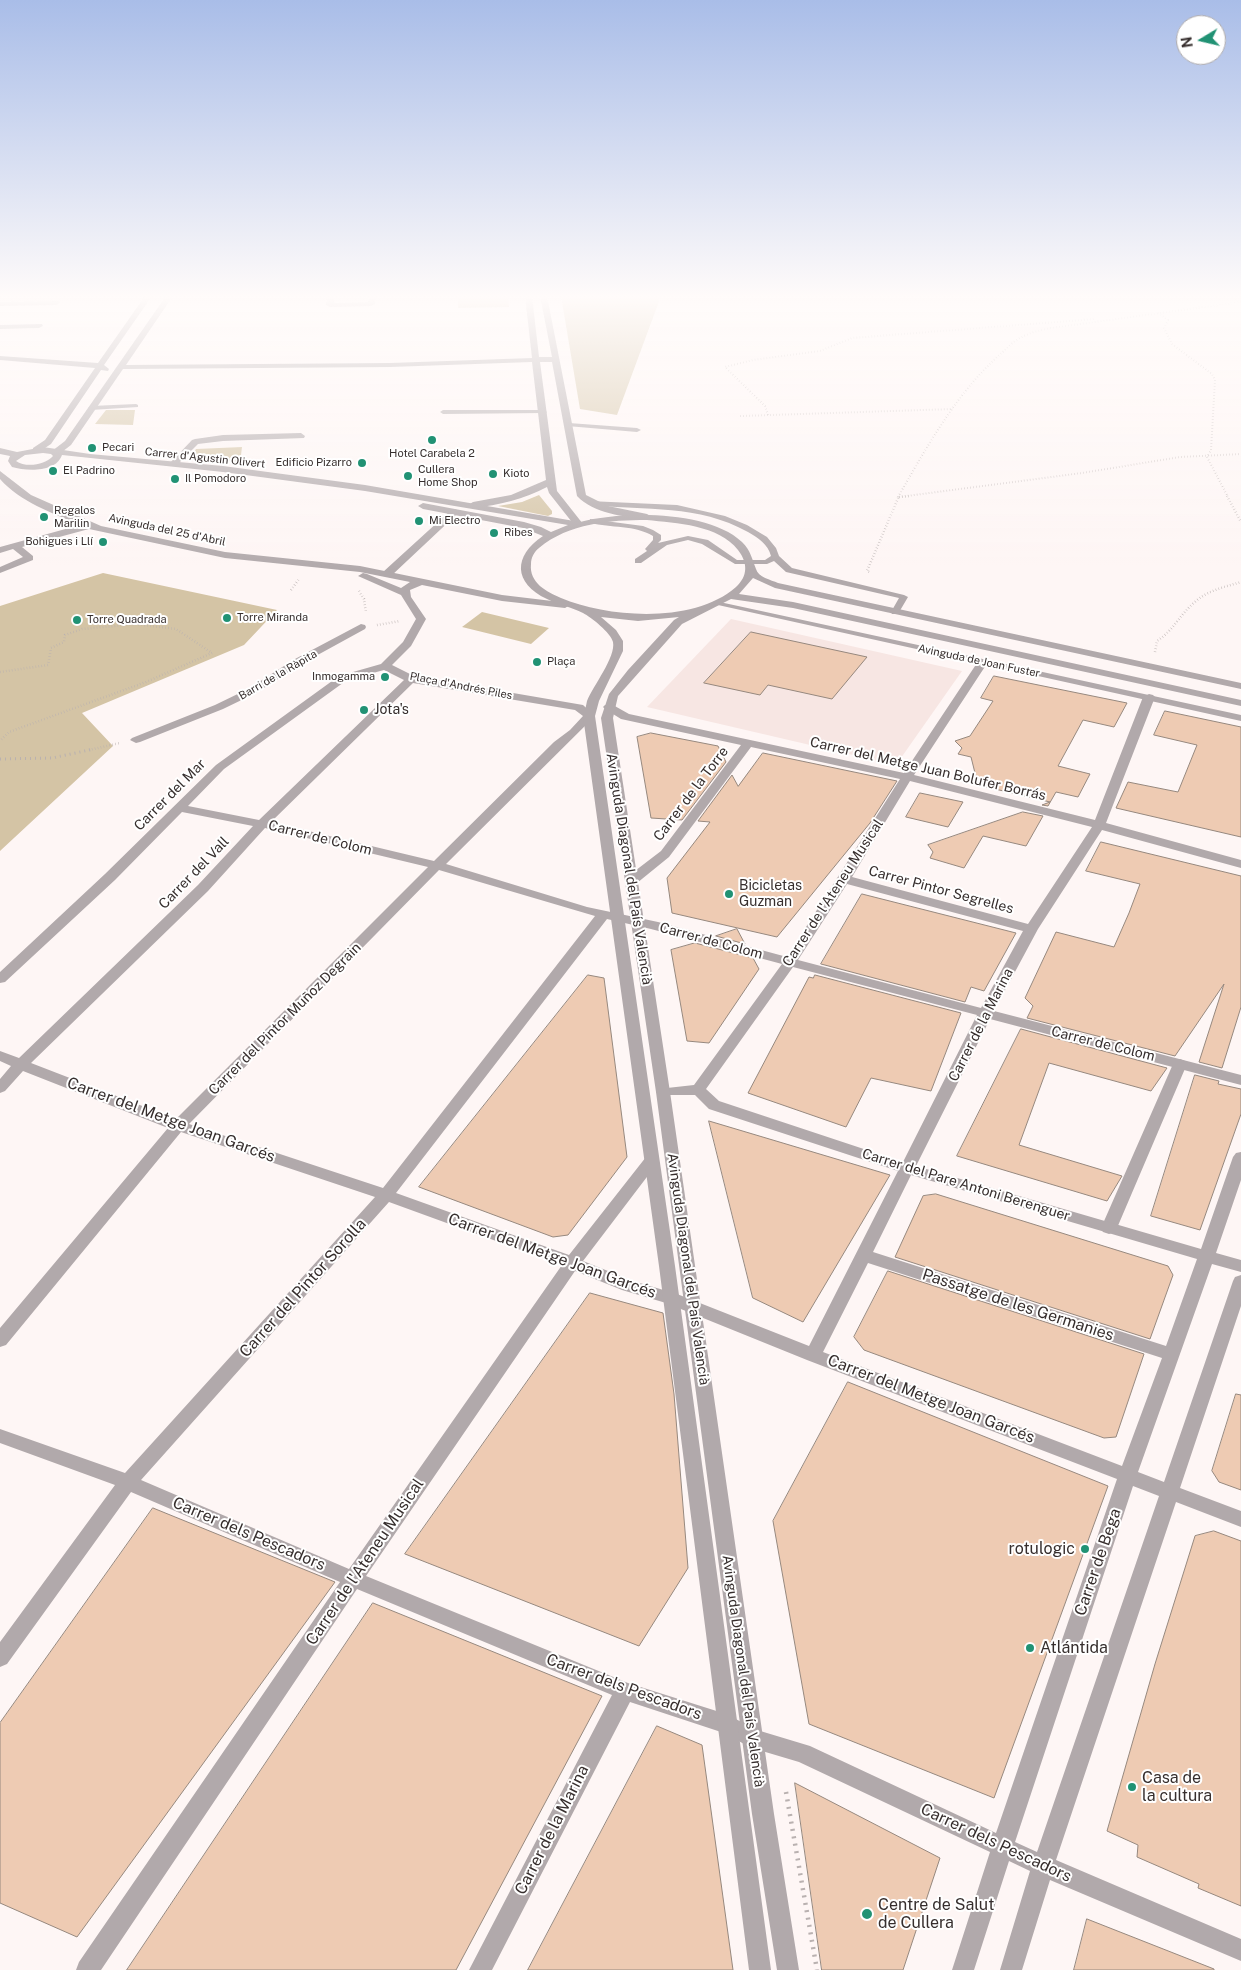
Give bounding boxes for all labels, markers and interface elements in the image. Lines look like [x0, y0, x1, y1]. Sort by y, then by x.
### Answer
north arrow [1176, 15, 1226, 65]
text: N [1178, 36, 1196, 49]
marker: Hotel Carabela 2 [426, 434, 438, 446]
place label: Pecari [102, 441, 134, 455]
marker: Pecari [86, 442, 98, 454]
street label: Carrer d'Agustin Olivert [144, 445, 266, 471]
place label: Hotel Carabela 2 [389, 447, 475, 461]
place label: Edificio Pizarro [275, 456, 352, 470]
marker: Edificio Pizarro [356, 457, 368, 469]
place label: Cullera Home Shop [418, 463, 477, 489]
place label: El Padrino [63, 464, 115, 478]
marker: El Padrino [47, 465, 59, 477]
place label: Kioto [503, 467, 530, 481]
marker: Kioto [487, 468, 499, 480]
marker: Cullera Home Shop [402, 470, 414, 482]
place label: Il Pomodoro [185, 472, 246, 486]
marker: Il Pomodoro [169, 473, 181, 485]
place label: Regalos Marilin [54, 504, 95, 530]
marker: Regalos Marilin [38, 511, 50, 523]
street label: Avinguda del 25 d'Abril [107, 511, 227, 549]
place label: Mi Electro [429, 514, 481, 528]
marker: Mi Electro [413, 515, 425, 527]
place label: Ribes [504, 526, 532, 540]
marker: Ribes [488, 527, 500, 539]
place label: Bohigues i Llí [25, 535, 93, 549]
marker: Bohigues i Llí [97, 536, 109, 548]
place label: Torre Miranda [237, 611, 308, 625]
marker: Torre Miranda [221, 612, 233, 624]
place label: Torre Quadrada [87, 613, 167, 627]
marker: Torre Quadrada [71, 614, 83, 626]
street label: Avinguda de Joan Fuster [917, 642, 1041, 680]
street label: Barri de la Ràpita [237, 647, 319, 703]
place label: Plaça [547, 655, 575, 669]
marker: Plaça [531, 656, 543, 668]
place label: Inmogamma [312, 670, 375, 684]
street label: Plaça d'Andrés Piles [409, 670, 513, 702]
marker: Inmogamma [379, 671, 391, 683]
place label: Jota's [374, 702, 409, 718]
marker: Jota's [358, 704, 370, 716]
street label: Carrer del Metge Juan Bolufer Borrás [808, 734, 1048, 804]
street label: Carrer de la Torre [650, 743, 732, 845]
street label: Avinguda Diagonal del País Valencià [602, 752, 656, 986]
street label: Carrer del Mar [131, 756, 209, 834]
street label: Carrer de l'Ateneu Musical [779, 816, 887, 970]
street label: Carrer de Colom [267, 817, 373, 859]
street label: Carrer del Vall [155, 833, 233, 913]
street label: Carrer Pintor Segrelles [867, 863, 1015, 917]
place label: Bicicletas Guzman [739, 878, 802, 910]
marker: Bicicletas Guzman [723, 888, 735, 900]
street label: Carrer de Colom [658, 919, 764, 963]
street label: Carrer del Pintor Muñoz Degrain [205, 939, 365, 1099]
street label: Carrer de la Marina [945, 966, 1017, 1084]
street label: Carrer de Colom [1050, 1023, 1156, 1065]
street label: Carrer del Metge Joan Garcés [64, 1073, 278, 1167]
street label: Carrer del Pare Antoni Berenguer [860, 1145, 1072, 1225]
street label: Avinguda Diagonal del País Valencià [663, 1152, 713, 1386]
street label: Carrer del Metge Joan Garcés [445, 1209, 659, 1303]
street label: Carrer del Pintor Sorolla [236, 1215, 370, 1361]
street label: Passatge de les Germanies [920, 1265, 1116, 1345]
street label: Carrer del Metge Joan Garcés [825, 1351, 1037, 1447]
street label: Carrer de l'Ateneu Musical [302, 1475, 428, 1649]
street label: Carrer dels Pescadors [170, 1493, 328, 1575]
street label: Carrer de Bega [1071, 1506, 1125, 1618]
place label: rotulogic [1009, 1539, 1075, 1559]
marker: rotulogic [1079, 1543, 1091, 1555]
street label: Avinguda Diagonal del País Valencià [718, 1554, 768, 1788]
place label: Atlántida [1040, 1638, 1108, 1658]
marker: Atlántida [1024, 1642, 1036, 1654]
street label: Carrer dels Pescadors [544, 1650, 704, 1724]
street label: Carrer de la Marina [511, 1762, 593, 1898]
place label: Casa de la cultura [1142, 1768, 1212, 1806]
marker: Casa de la cultura [1126, 1781, 1138, 1793]
street label: Carrer dels Pescadors [918, 1800, 1074, 1886]
place label: Centre de Salut de Cullera [878, 1895, 994, 1933]
marker: Centre de Salut de Cullera [860, 1907, 874, 1921]

